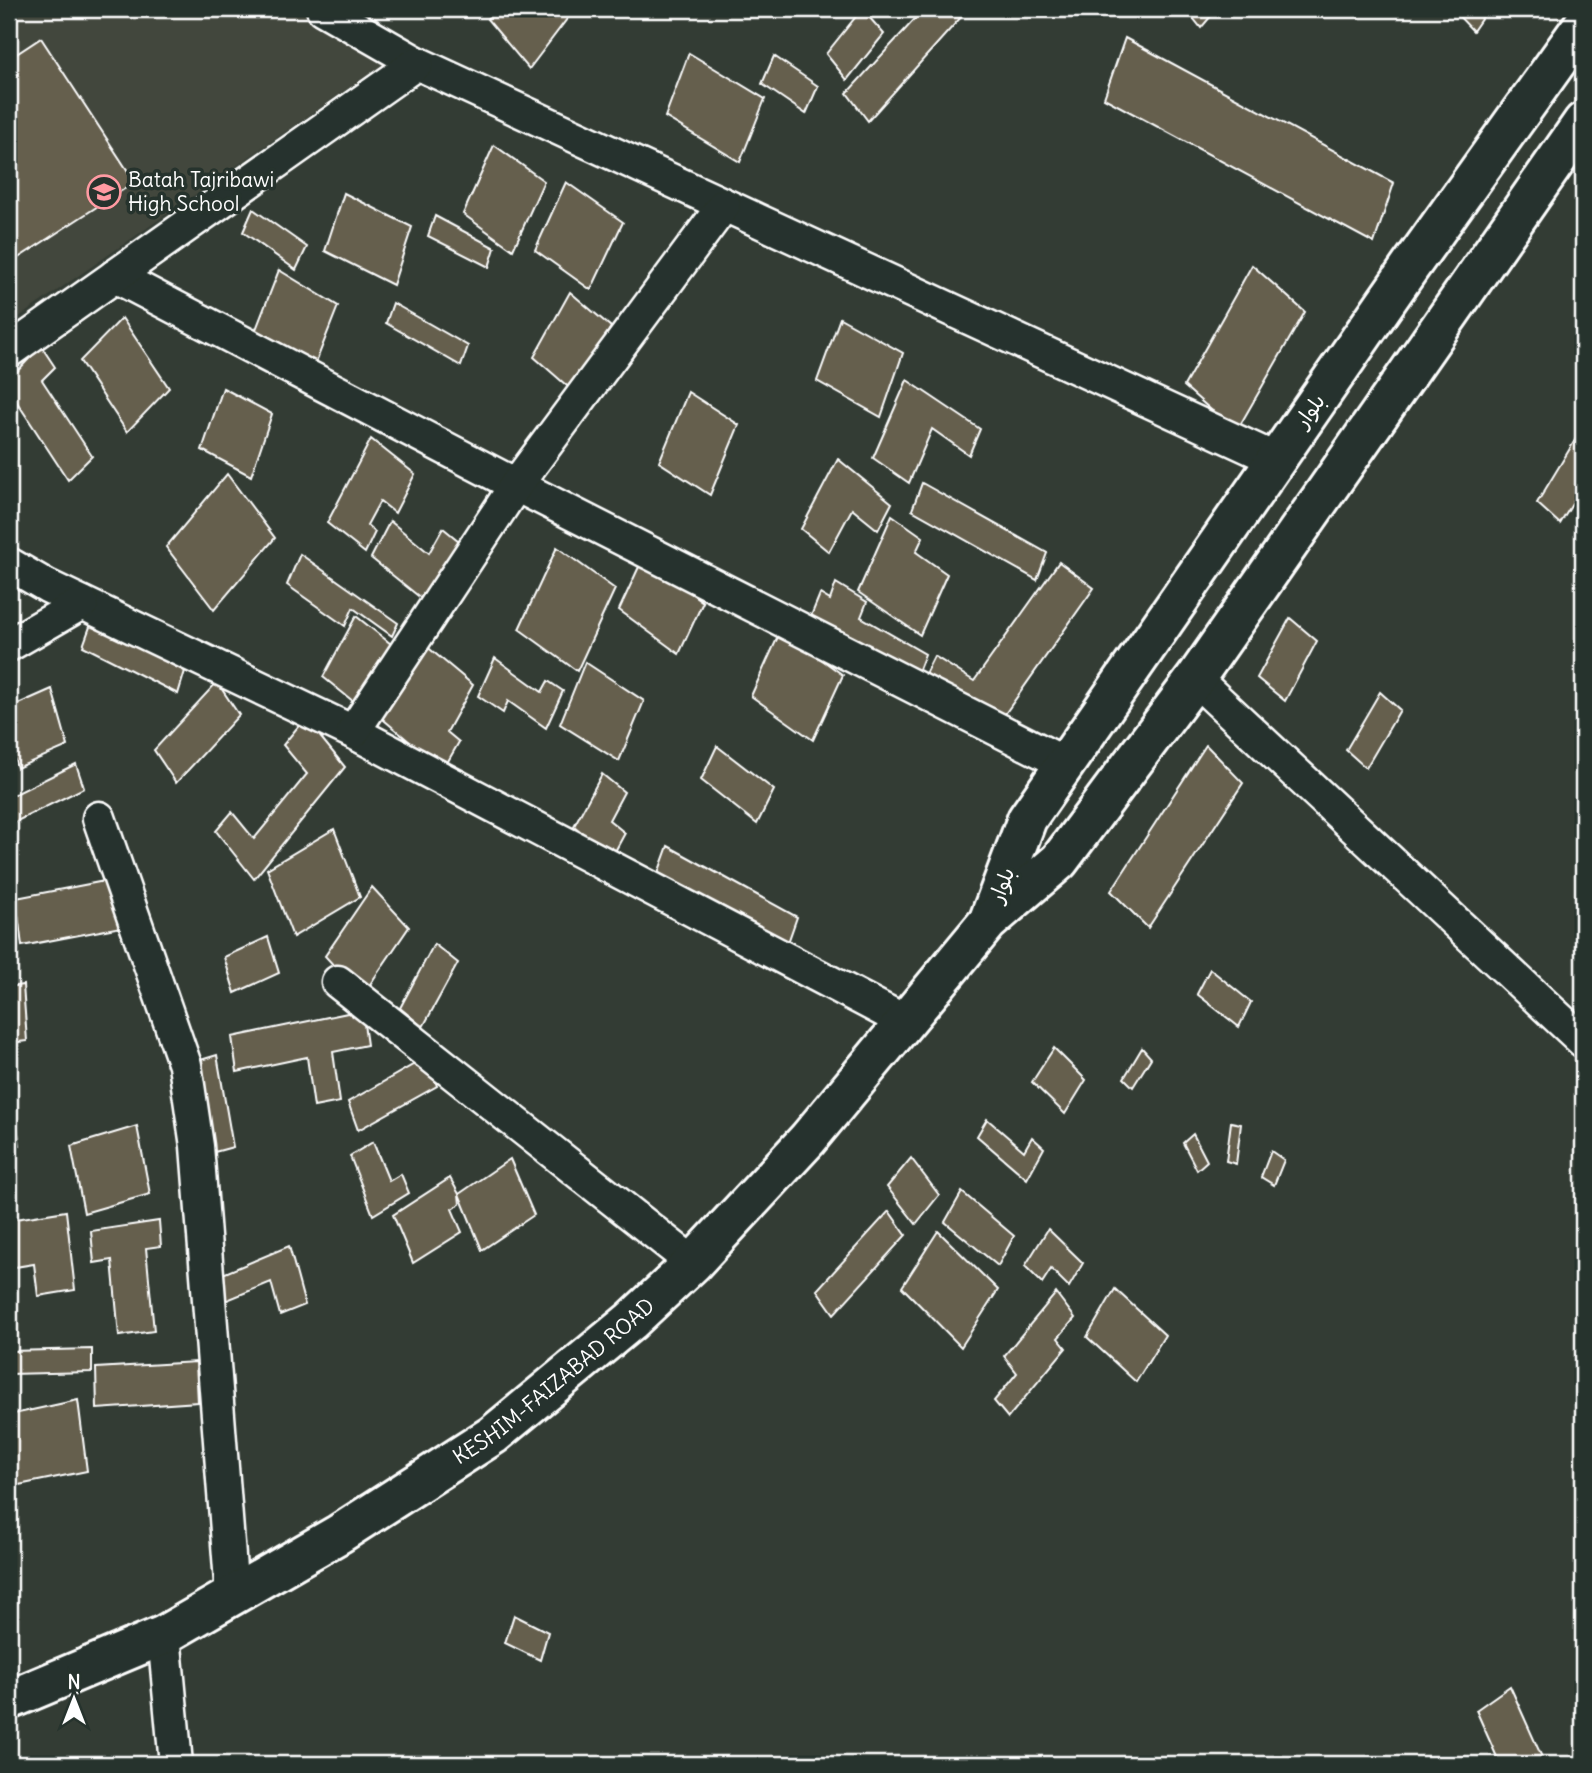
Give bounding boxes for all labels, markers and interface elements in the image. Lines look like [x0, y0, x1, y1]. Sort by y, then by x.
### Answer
place label: Batah Tajribawi High School [128, 166, 274, 217]
school or university icon: Batah Tajribawi High School [85, 173, 123, 211]
street label: بلوار [1287, 388, 1331, 435]
street label: بلوار [982, 863, 1020, 908]
street label: KESHIM-FAIZABAD ROAD [448, 1292, 660, 1470]
north arrow [38, 1664, 108, 1734]
text: N [67, 1670, 81, 1694]

